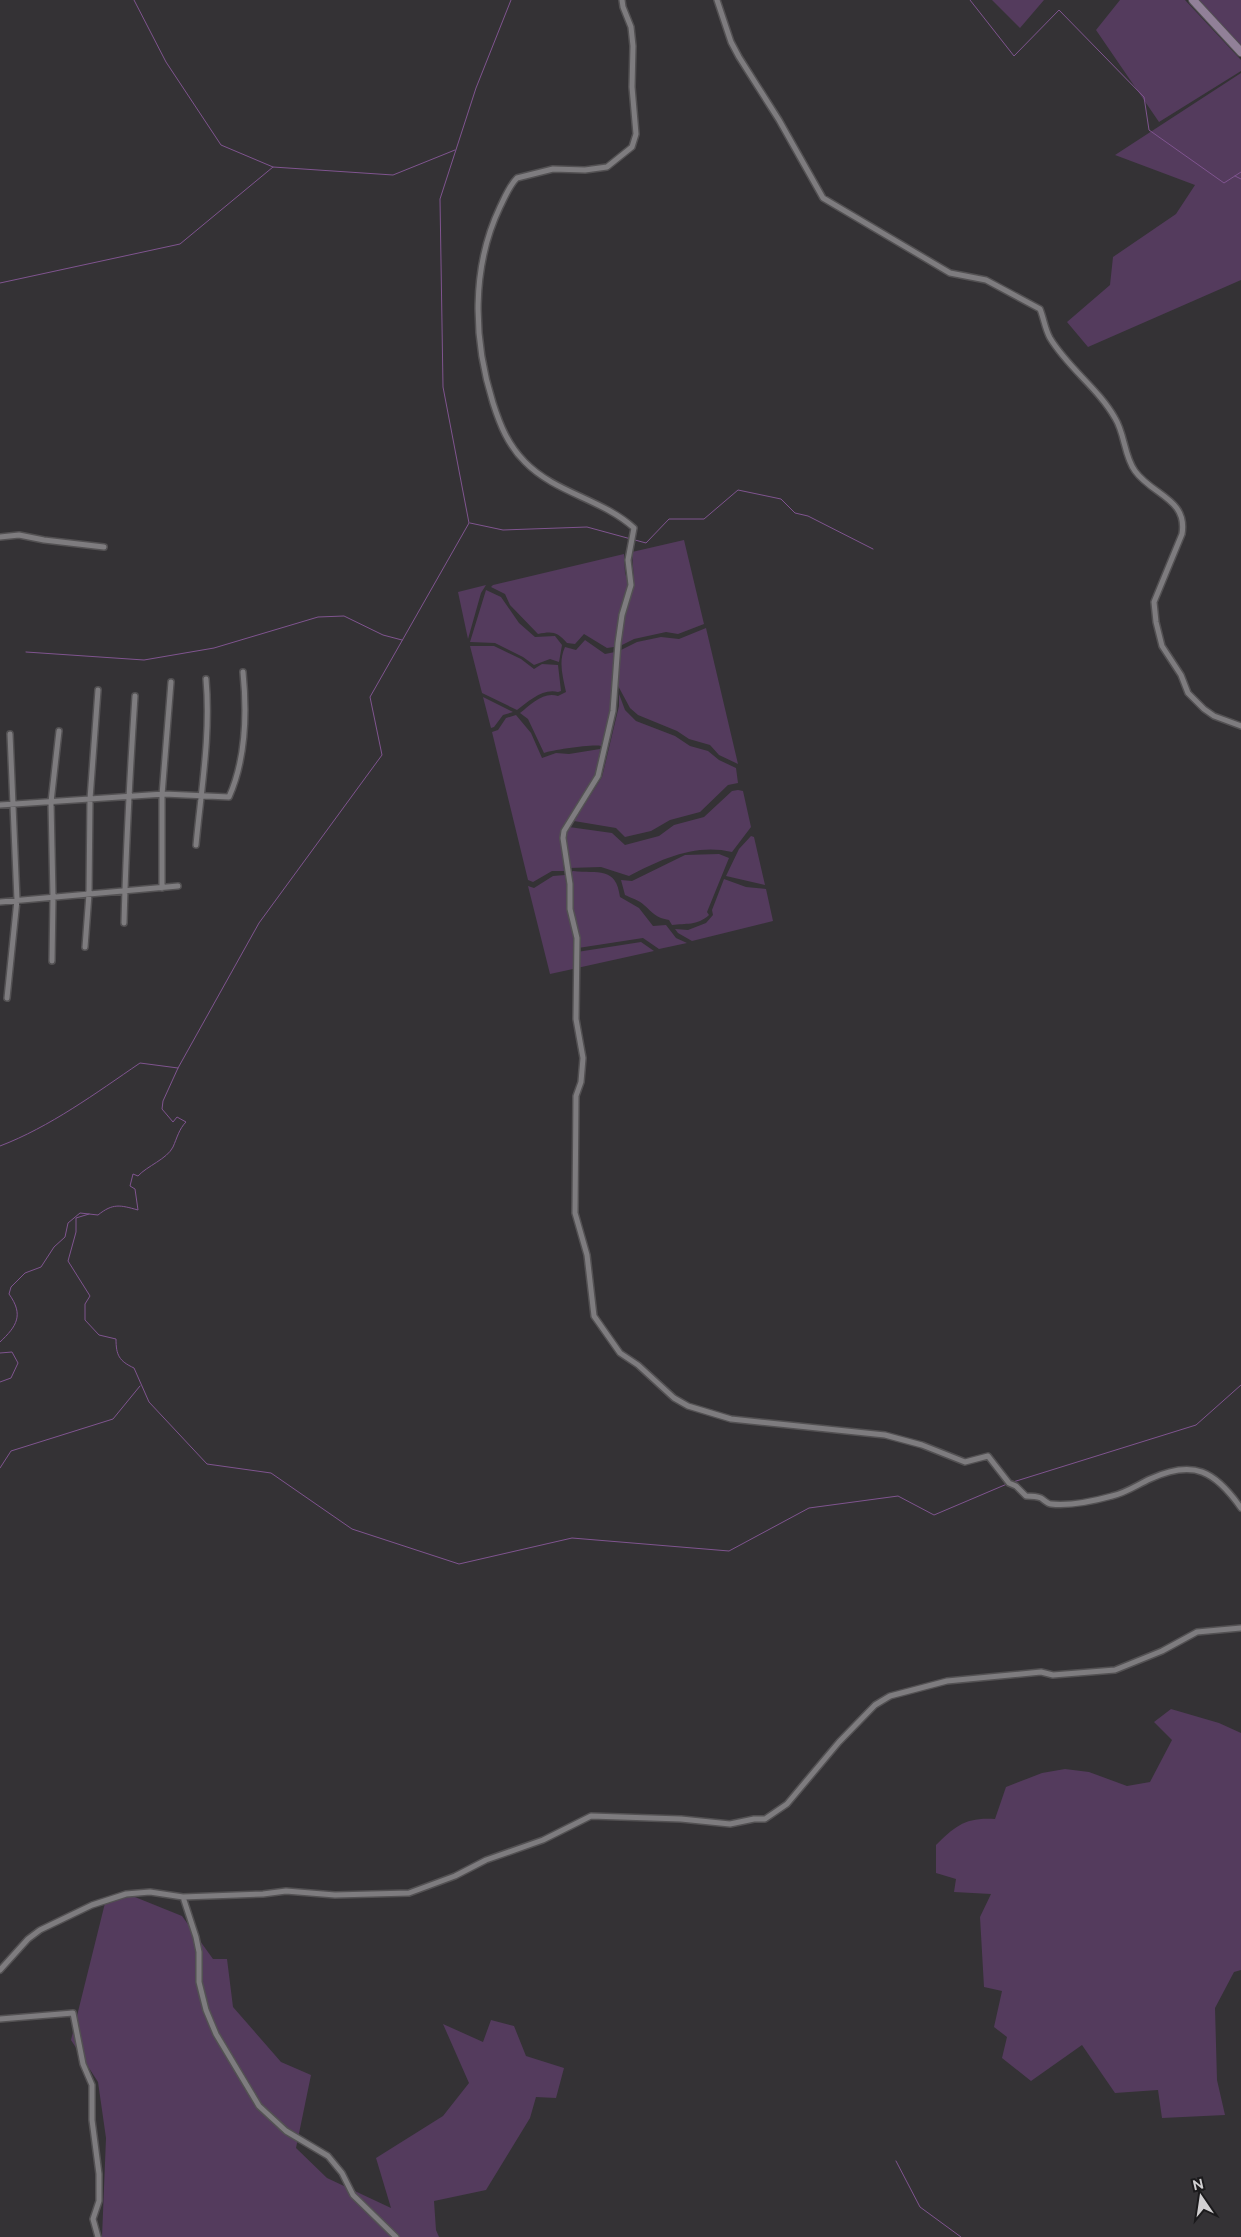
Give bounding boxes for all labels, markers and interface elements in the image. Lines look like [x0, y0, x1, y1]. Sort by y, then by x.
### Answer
north arrow [1176, 2172, 1226, 2222]
text: N [1191, 2175, 1205, 2193]

